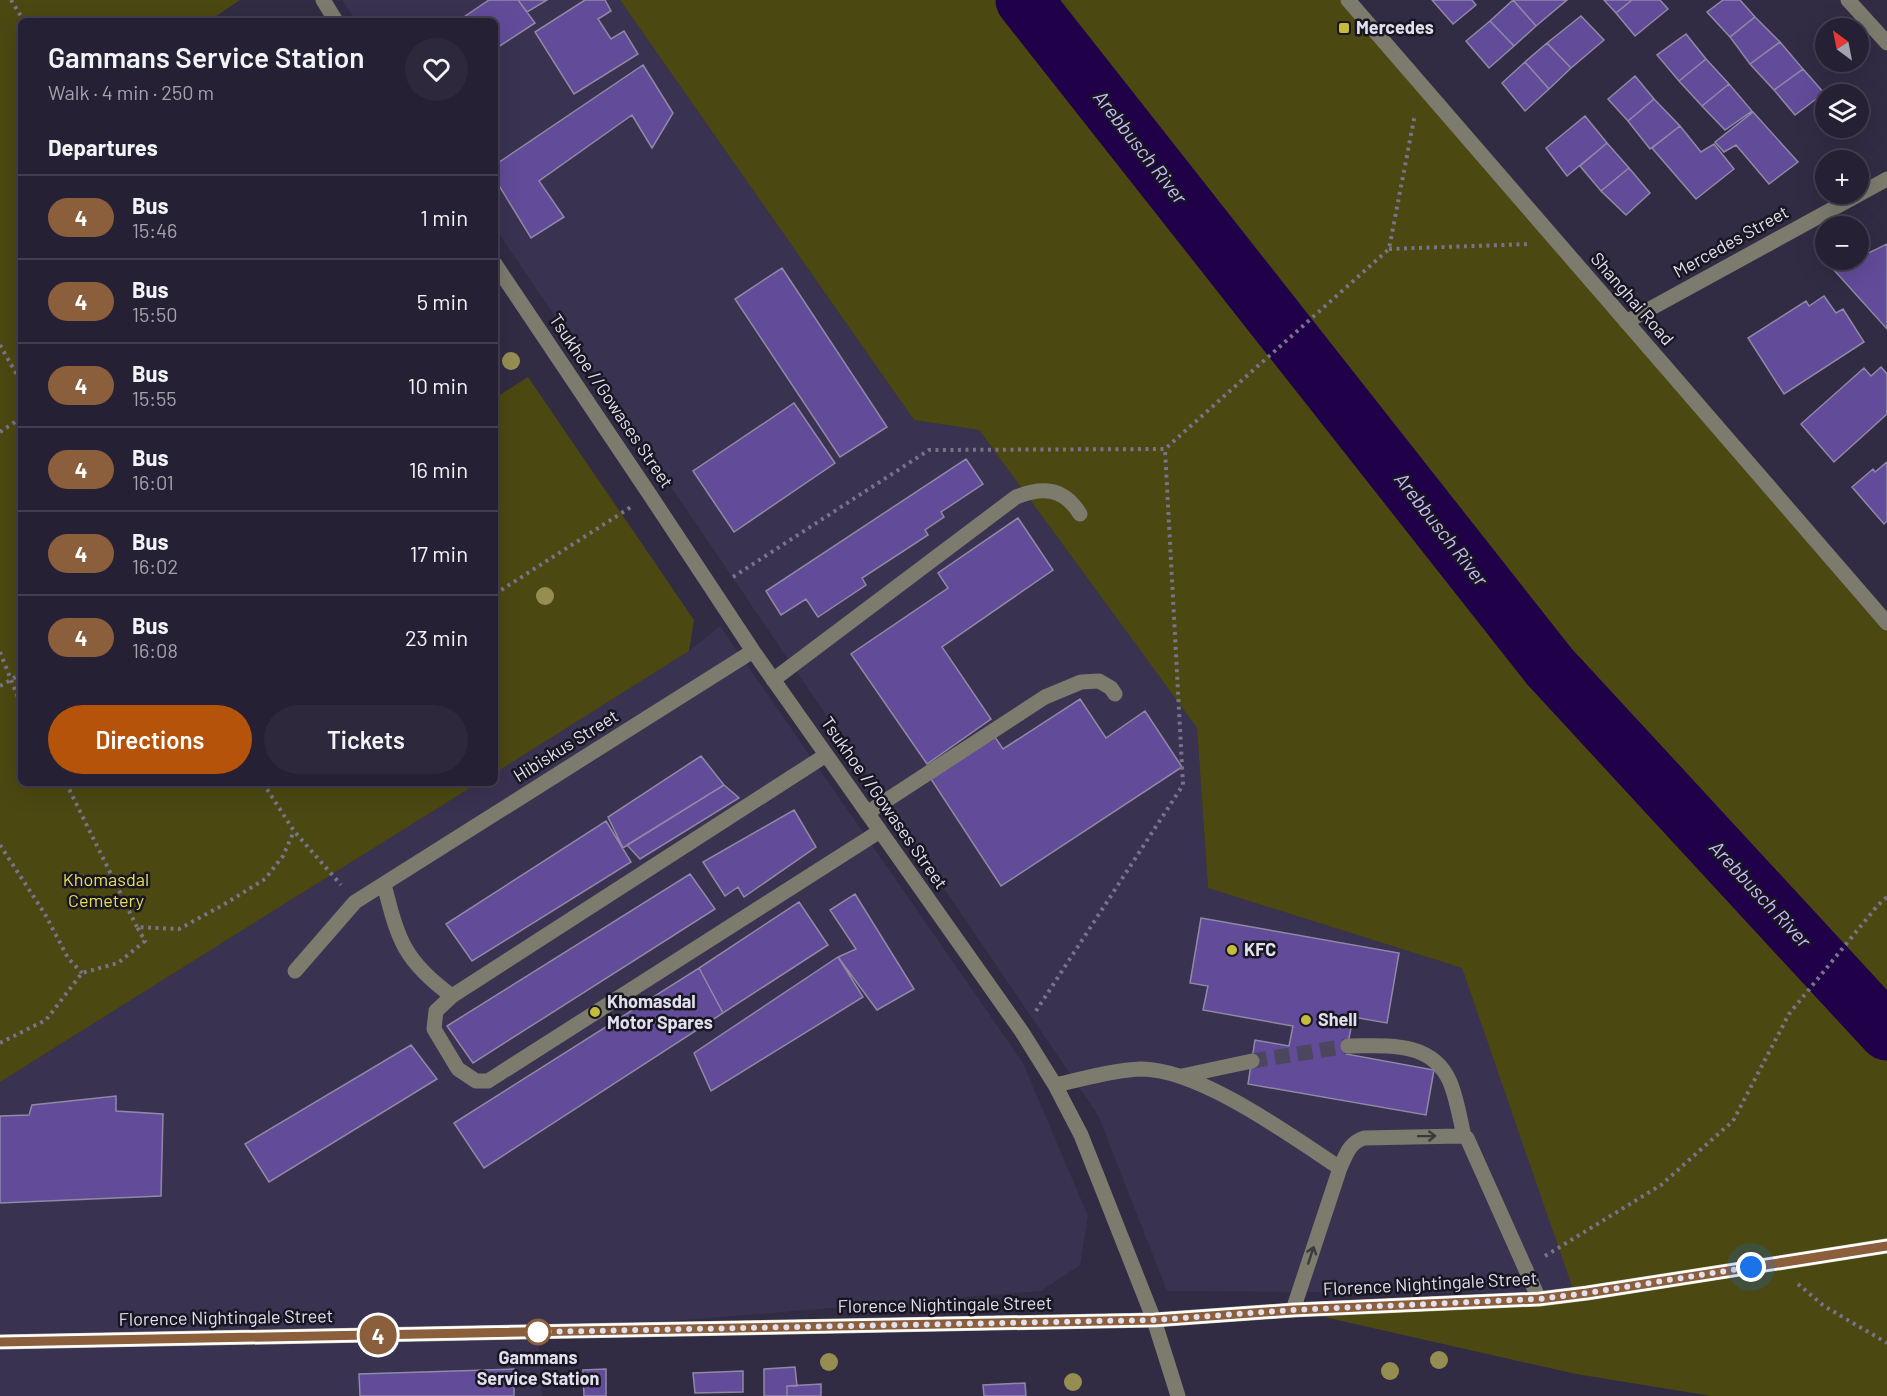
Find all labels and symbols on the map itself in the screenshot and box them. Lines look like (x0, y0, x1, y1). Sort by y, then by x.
place label: Mercedes (1356, 16, 1434, 38)
north arrow (1815, 18, 1869, 72)
marker: Mercedes (1337, 21, 1351, 35)
water label: Arebbusch River (1089, 85, 1193, 209)
street label: Mercedes Street (1669, 200, 1792, 282)
street label: Shanghai Road (1587, 247, 1679, 349)
street label: Tsukhoe //Gowases Street (545, 309, 678, 492)
water label: Arebbusch River (1390, 467, 1494, 591)
street label: Hibiskus Street (509, 704, 622, 786)
street label: Tsukhoe //Gowases Street (817, 712, 953, 893)
water label: Arebbusch River (1705, 835, 1817, 952)
park label: Khomasdal Cemetery (63, 868, 149, 911)
place label: KFC (1244, 938, 1276, 960)
marker: KFC (1225, 943, 1239, 957)
place label: Khomasdal Motor Spares (607, 990, 713, 1033)
marker: Khomasdal Motor Spares (588, 1005, 602, 1019)
place label: Shell (1318, 1008, 1357, 1030)
marker: Shell (1299, 1013, 1313, 1027)
one-way arrow (1417, 1131, 1437, 1142)
one-way arrow (1307, 1246, 1318, 1265)
your location (1736, 1252, 1766, 1282)
street label: Florence Nightingale Street (1322, 1266, 1538, 1300)
street label: Florence Nightingale Street (838, 1291, 1052, 1317)
street label: Florence Nightingale Street (119, 1304, 333, 1330)
line badge: 4 (358, 1316, 398, 1354)
marker: Gammans Service Station (525, 1319, 551, 1345)
place label: Gammans Service Station (477, 1346, 599, 1389)

